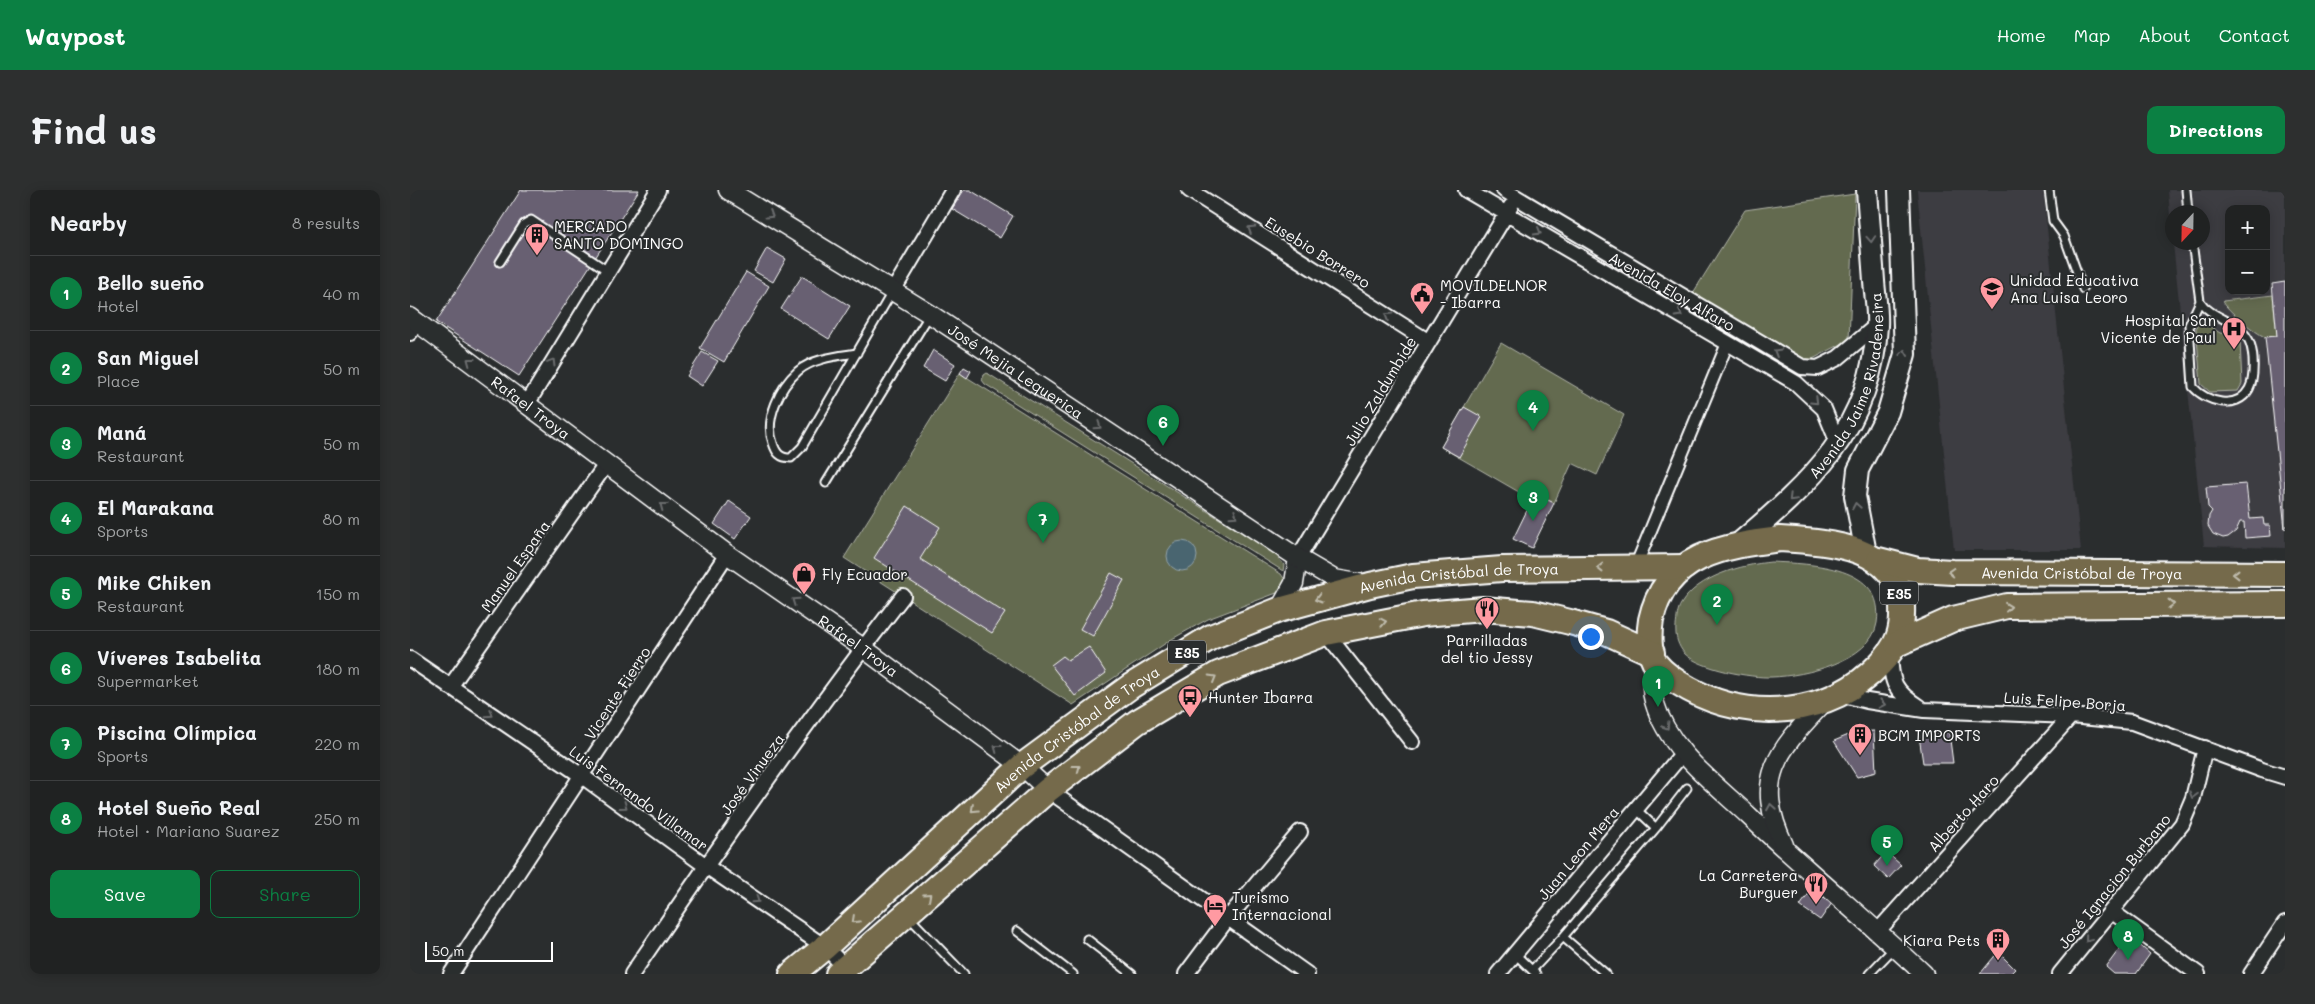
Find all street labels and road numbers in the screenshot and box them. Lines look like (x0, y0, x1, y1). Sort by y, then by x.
street label: Eusebio Borrero (1262, 212, 1374, 292)
street label: Avenida Eloy Alfaro (1605, 247, 1739, 335)
street label: Avenida Jaime Rivadeneira (1804, 292, 1887, 482)
street label: José Mejia Lequerica (944, 319, 1087, 423)
street label: Julio Zaldumbide (1339, 333, 1421, 449)
street label: Rafael Troya (487, 371, 575, 444)
street label: Manuel España (476, 516, 554, 616)
street label: Avenida Cristóbal de Troya (1356, 558, 1559, 598)
street label: Avenida Cristóbal de Troya (1981, 562, 2182, 583)
road number: E35 (1880, 582, 1918, 604)
street label: Rafael Troya (814, 610, 903, 681)
road number: E35 (1168, 641, 1206, 664)
street label: Vicente Fierro (579, 642, 655, 744)
street label: Avenida Cristóbal de Troya (990, 661, 1163, 797)
street label: Luis Felipe Borja (2003, 687, 2127, 715)
street label: José Vinueza (716, 729, 788, 819)
street label: Luis Fernando Villamar (566, 741, 712, 855)
street label: Alberto Haro (1923, 770, 2003, 856)
street label: Juan Leon Mera (1533, 802, 1623, 904)
street label: José Ignacion Burbano (2053, 809, 2175, 953)

